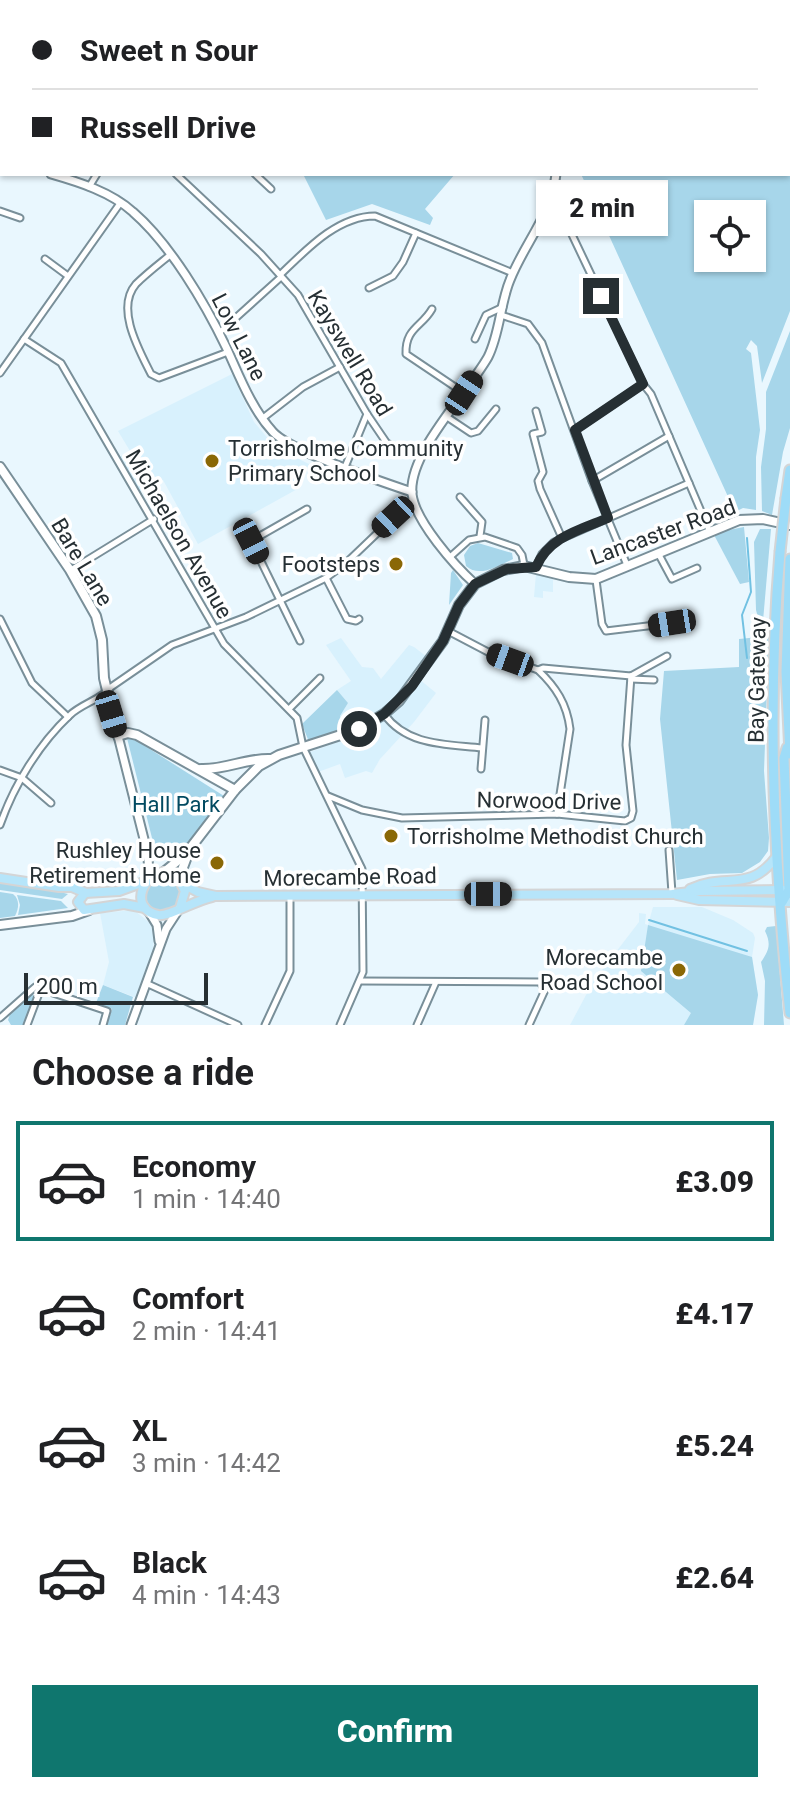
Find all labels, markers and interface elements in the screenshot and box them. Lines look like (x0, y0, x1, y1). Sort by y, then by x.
text: Sweet n Sour (80, 33, 258, 68)
text: Russell Drive (80, 110, 256, 145)
callout: 2 min (535, 180, 667, 236)
text: 2 min (569, 193, 635, 223)
map controls (694, 200, 766, 272)
button: locate (694, 200, 766, 272)
route end (583, 278, 619, 314)
street label: Kayswell Road (303, 286, 397, 420)
street label: Low Lane (207, 289, 271, 385)
car (441, 366, 487, 420)
place label: Torrisholme Community Primary School (228, 436, 464, 486)
street label: Michaelson Avenue (121, 445, 237, 623)
marker: Torrisholme Community Primary School (203, 452, 221, 470)
car (367, 492, 419, 542)
street label: Lancaster Road (587, 494, 739, 570)
street label: Bare Lane (46, 514, 118, 610)
car (229, 514, 273, 568)
place label: Footsteps (282, 552, 380, 577)
marker: Footsteps (387, 555, 405, 573)
car (646, 607, 698, 639)
street label: Bay Gateway (743, 616, 771, 743)
car (483, 641, 537, 679)
car (93, 688, 129, 740)
route start (341, 711, 377, 747)
street label: Norwood Drive (476, 787, 622, 815)
park label: Hall Park (132, 792, 221, 817)
place label: Torrisholme Methodist Church (407, 824, 704, 849)
marker: Torrisholme Methodist Church (382, 827, 400, 845)
place label: Rushley House Retirement Home (29, 838, 201, 888)
marker: Rushley House Retirement Home (208, 854, 226, 872)
street label: Morecambe Road (263, 863, 437, 891)
car (464, 882, 512, 906)
place label: Morecambe Road School (540, 945, 663, 995)
marker: Morecambe Road School (670, 961, 688, 979)
scale bar (24, 969, 208, 1005)
text: 200 m (36, 974, 98, 999)
text: Choose a ride (32, 1052, 254, 1094)
icon: car (36, 1145, 108, 1217)
text: Economy (132, 1149, 256, 1184)
text: £3.09 (675, 1164, 754, 1199)
text: 1 min · 14:40 (132, 1184, 281, 1214)
icon: car (36, 1277, 108, 1349)
text: Comfort (132, 1281, 244, 1316)
text: £4.17 (675, 1296, 754, 1331)
text: 2 min · 14:41 (132, 1316, 281, 1346)
icon: car (36, 1409, 108, 1481)
text: XL (132, 1413, 167, 1448)
text: £5.24 (675, 1428, 754, 1463)
text: 3 min · 14:42 (132, 1448, 281, 1478)
icon: car (36, 1541, 108, 1613)
text: Black (132, 1545, 207, 1580)
text: £2.64 (675, 1560, 754, 1595)
text: 4 min · 14:43 (132, 1580, 281, 1610)
button: Confirm (32, 1685, 758, 1777)

